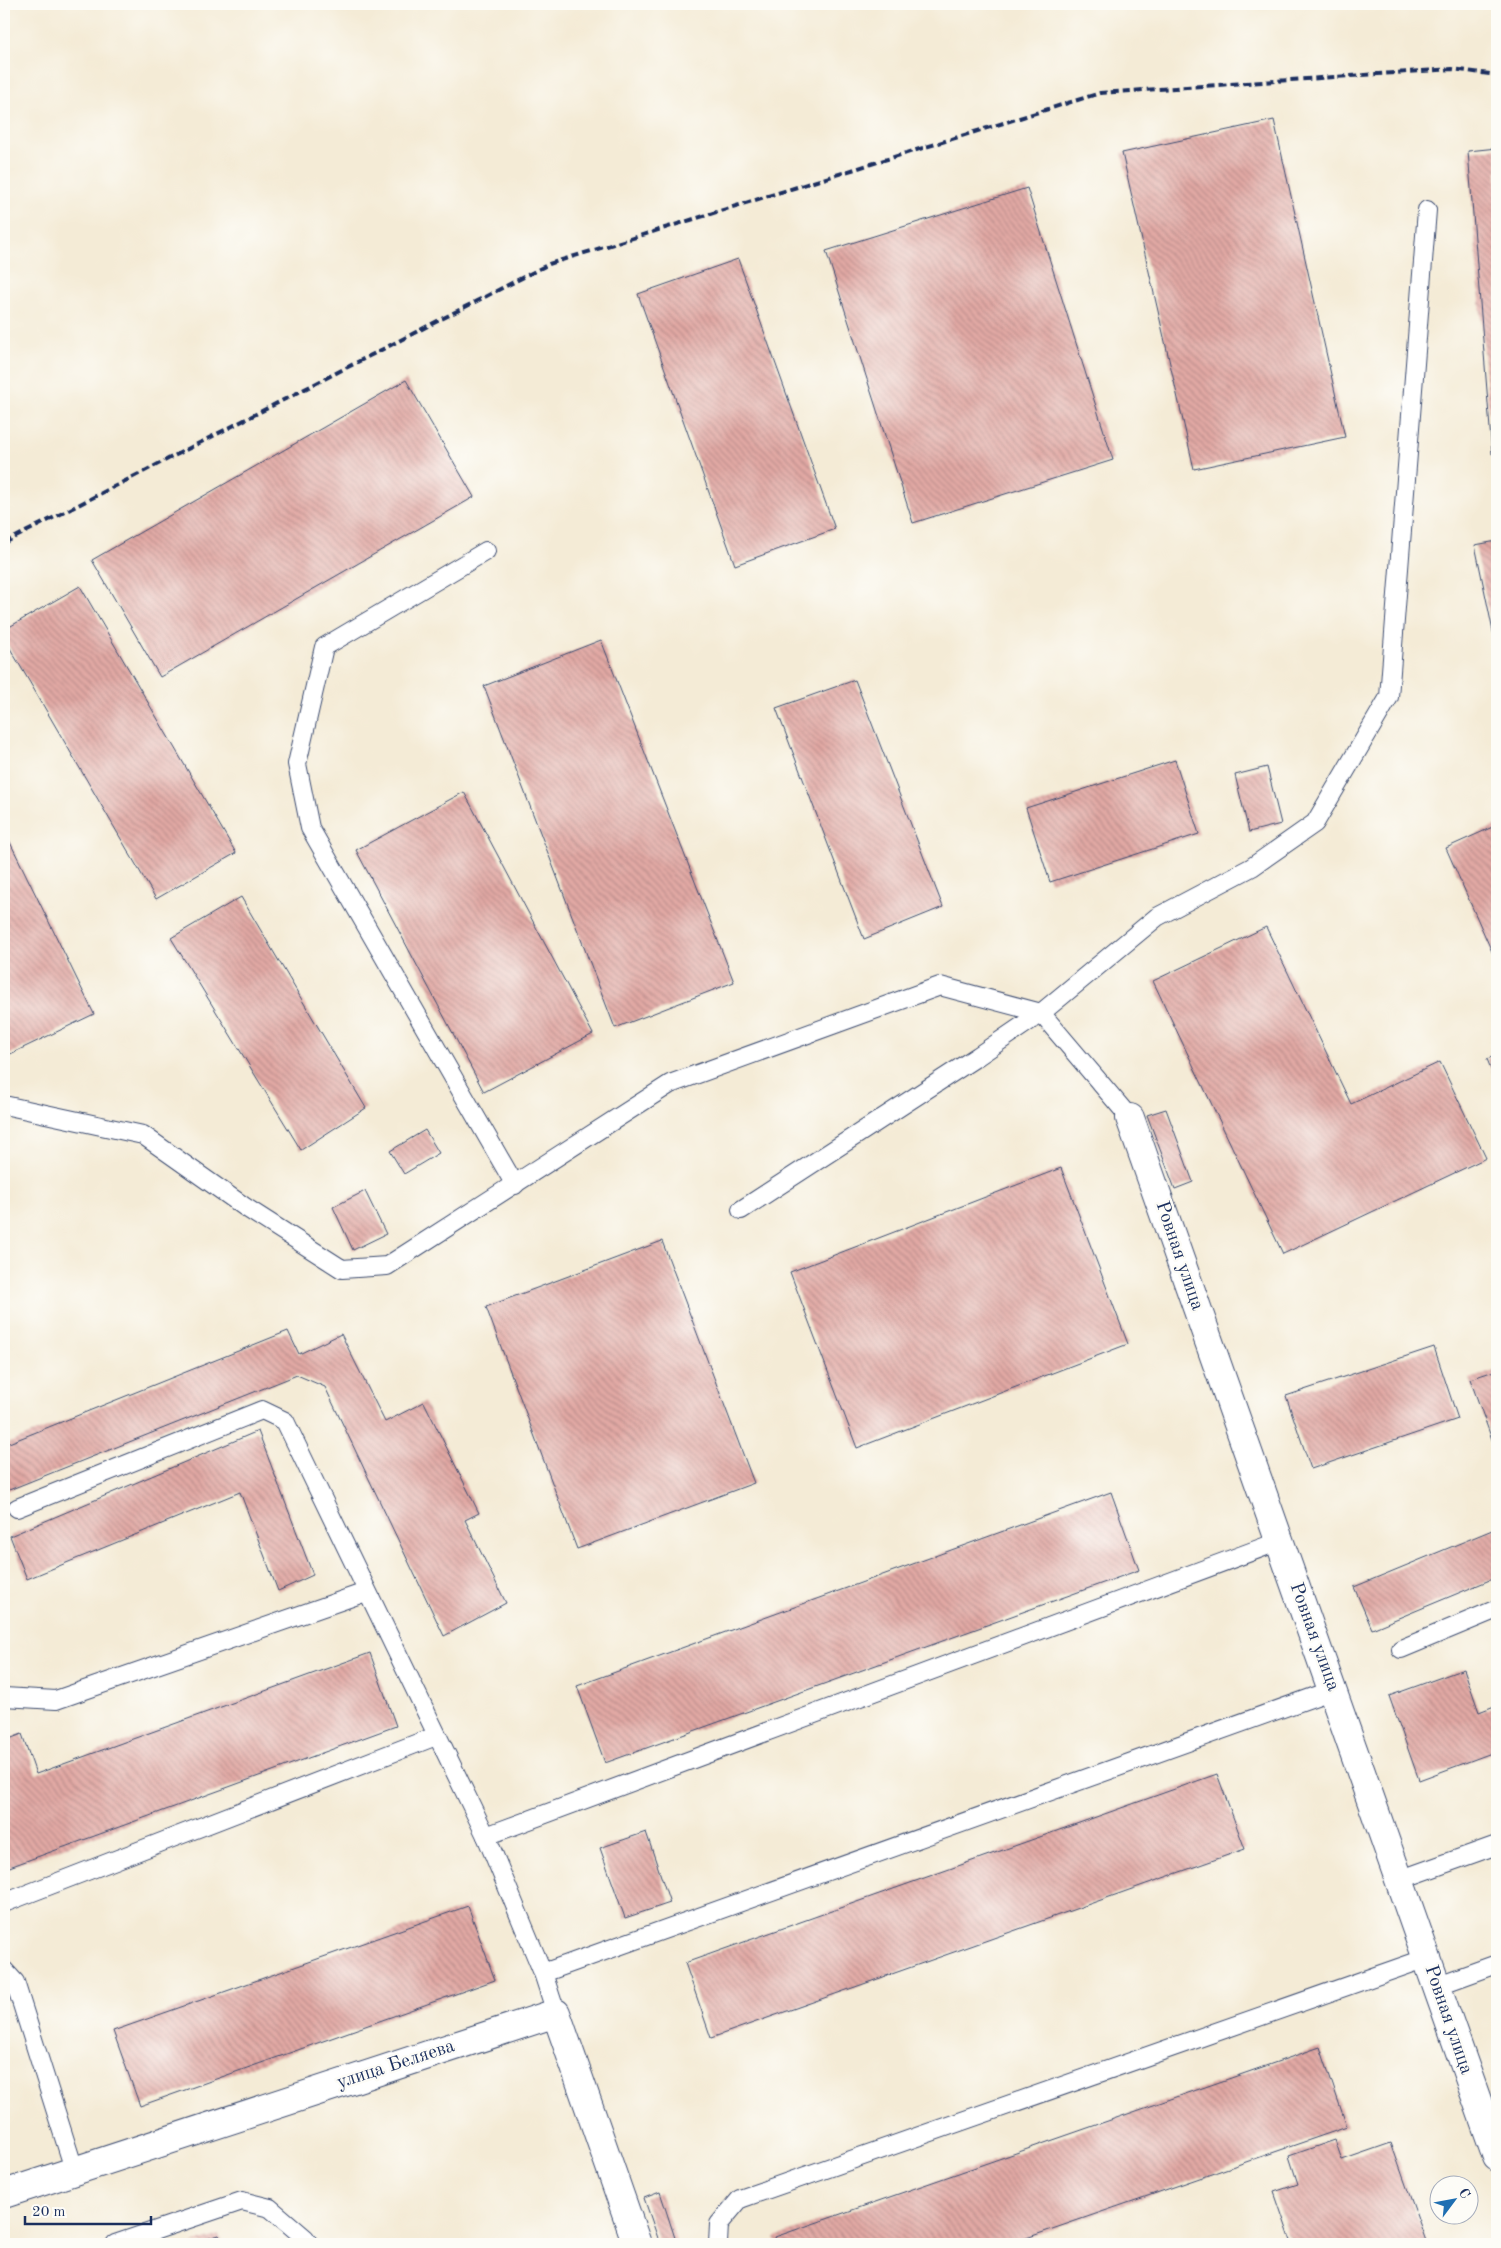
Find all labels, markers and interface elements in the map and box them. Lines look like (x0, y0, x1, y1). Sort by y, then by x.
street label: Ровная улица (1151, 1199, 1207, 1314)
street label: Ровная улица (1286, 1580, 1343, 1694)
street label: Ровная улица (1420, 1963, 1476, 2078)
street label: улица Беляева (335, 2037, 458, 2093)
north arrow (1428, 2176, 1478, 2226)
text: С (1456, 2186, 1473, 2201)
scale bar (25, 2193, 151, 2225)
text: 20 m (32, 2205, 66, 2220)

